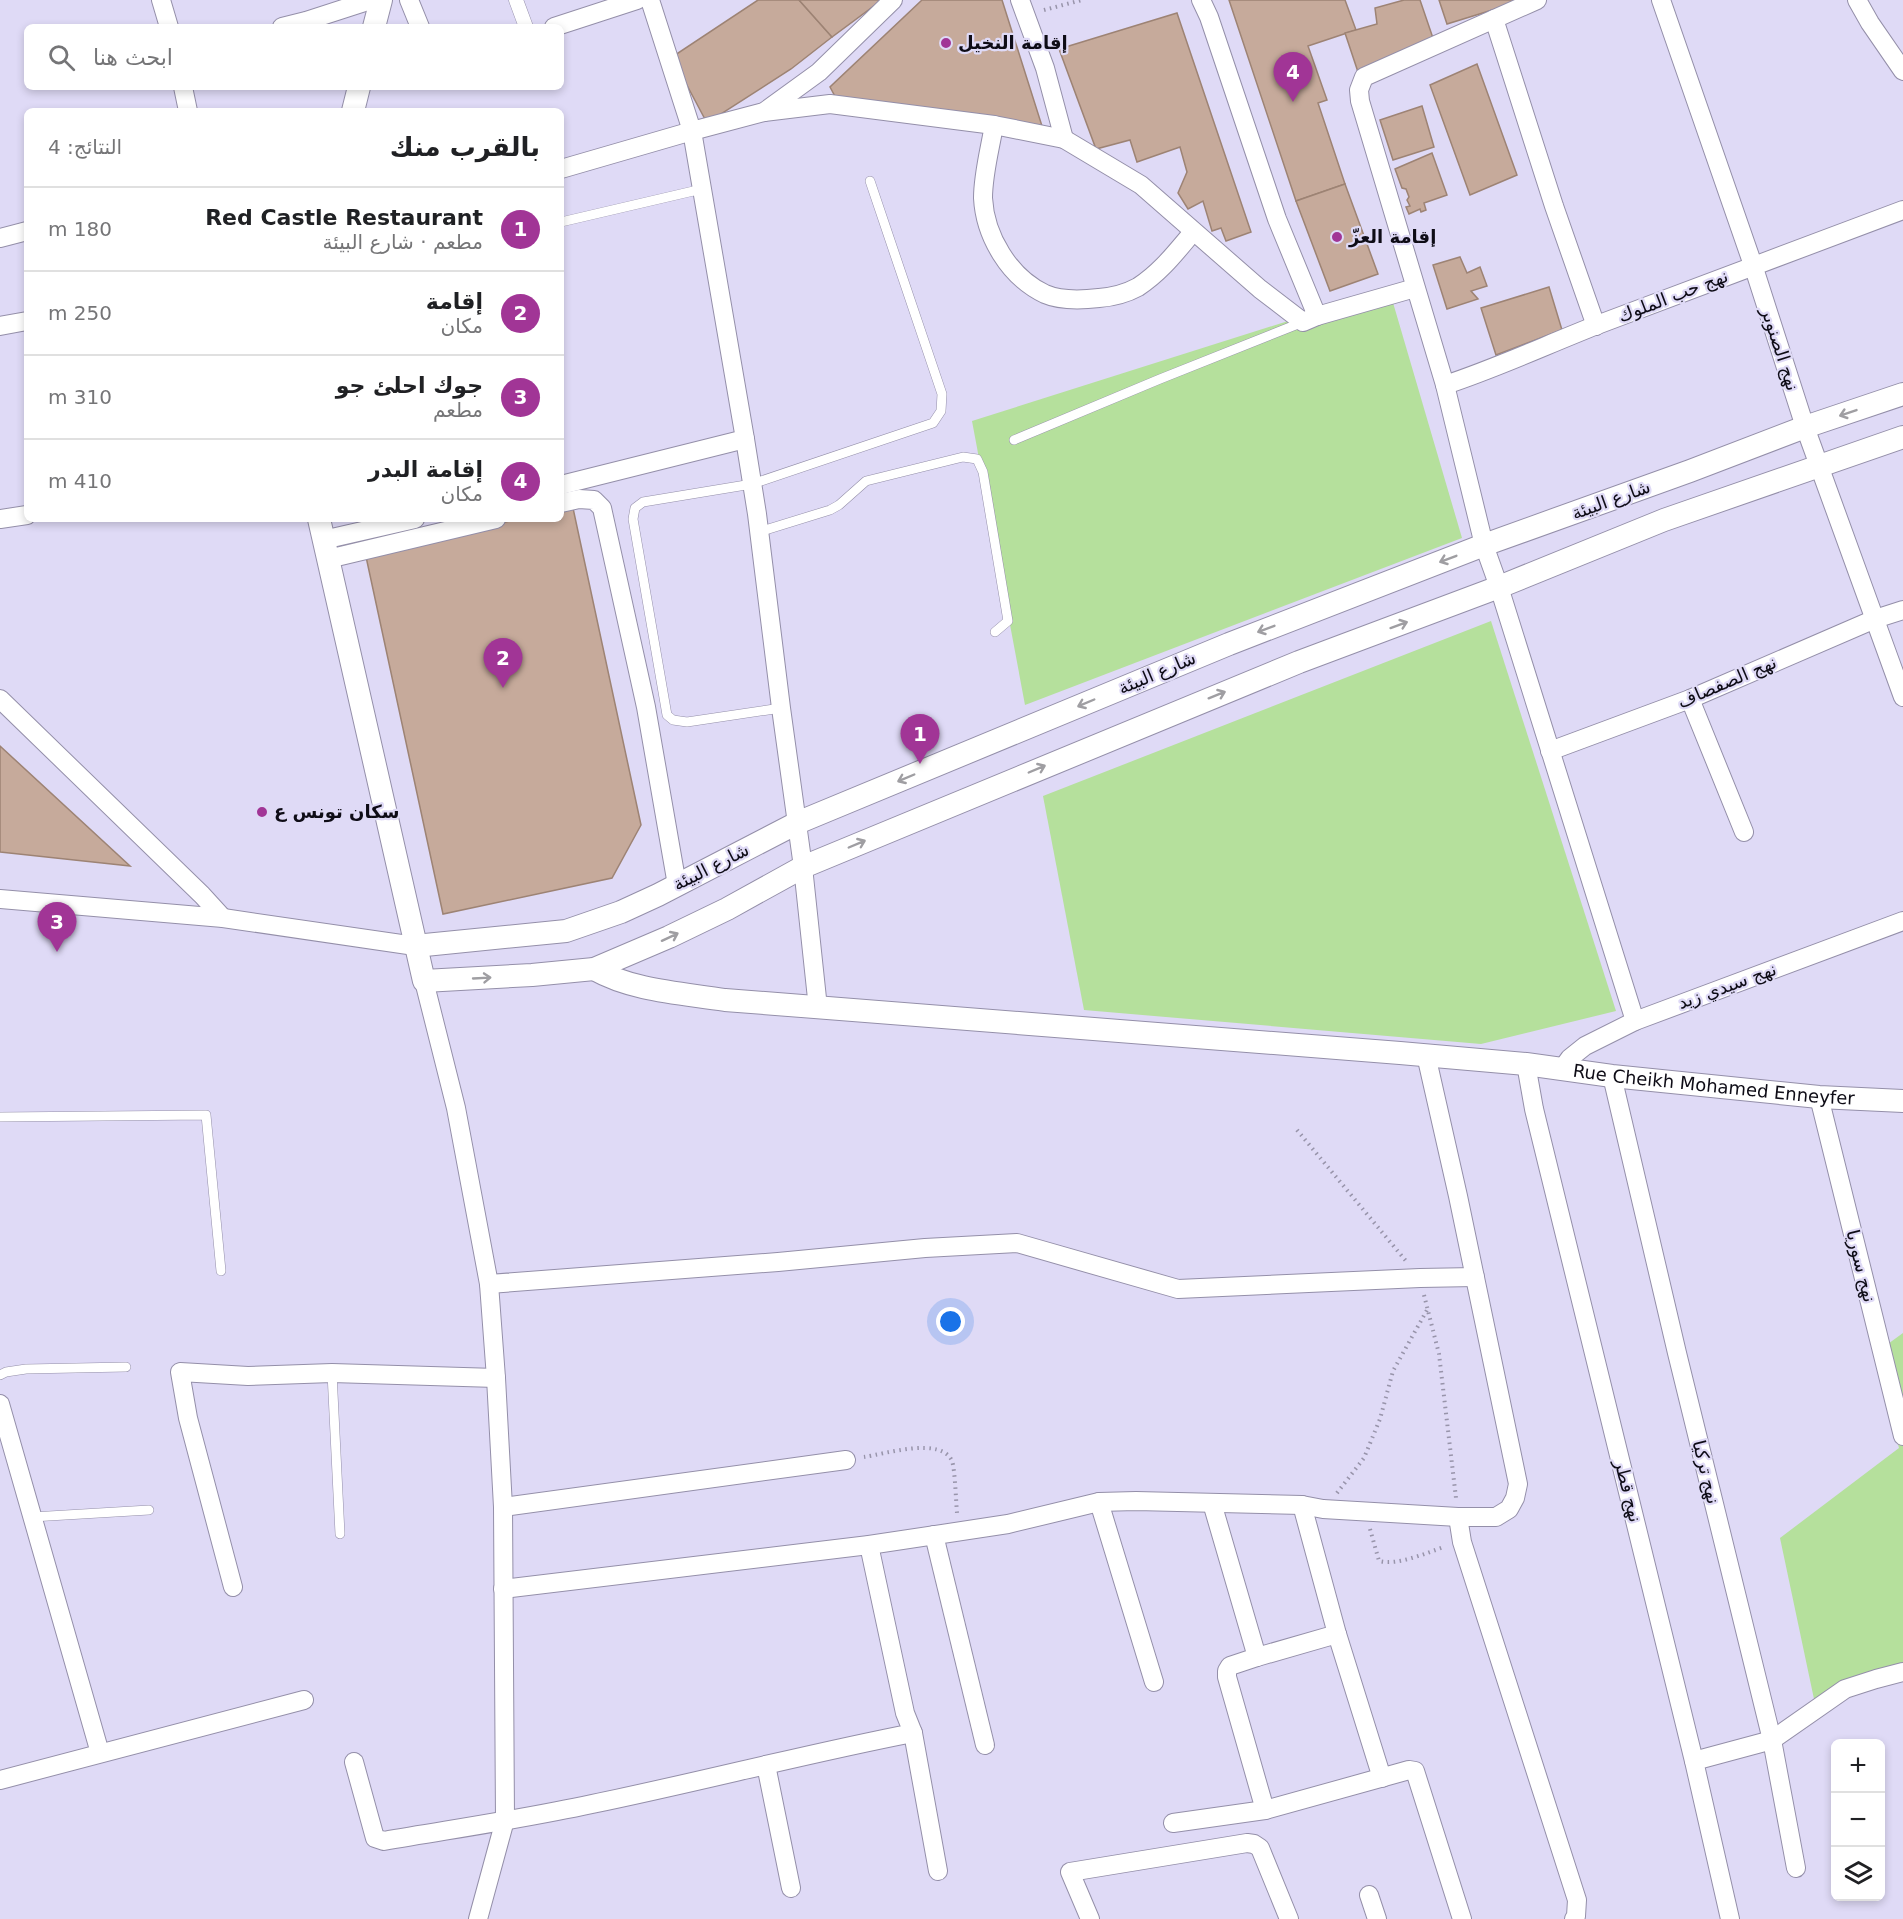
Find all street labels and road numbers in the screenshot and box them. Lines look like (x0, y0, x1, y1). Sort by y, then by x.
street label: نهج حب الملوك (1615, 265, 1731, 327)
street label: نهج الصنوبر (1756, 304, 1804, 393)
street label: شارع البيئة (1569, 476, 1653, 524)
street label: شارع البيئة (1115, 647, 1199, 699)
street label: نهج الصفصاف (1674, 651, 1780, 713)
street label: شارع البيئة (669, 839, 753, 895)
street label: نهج سيدي زيد (1675, 958, 1779, 1014)
street label: Rue Cheikh Mohamed Enneyfer (1572, 1060, 1856, 1109)
street label: نهج سوريا (1841, 1227, 1881, 1305)
street label: نهج تركيا (1687, 1438, 1725, 1506)
street label: نهج قطر (1609, 1456, 1646, 1525)

